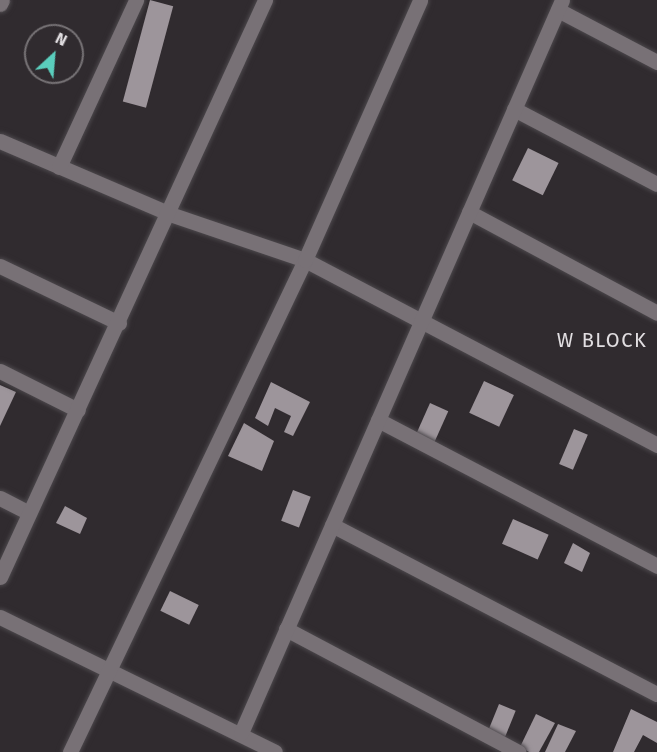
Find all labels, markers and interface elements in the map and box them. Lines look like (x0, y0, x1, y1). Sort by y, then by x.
north arrow (24, 24, 84, 84)
text: N (52, 28, 70, 50)
district label: W BLOCK (557, 328, 647, 352)

